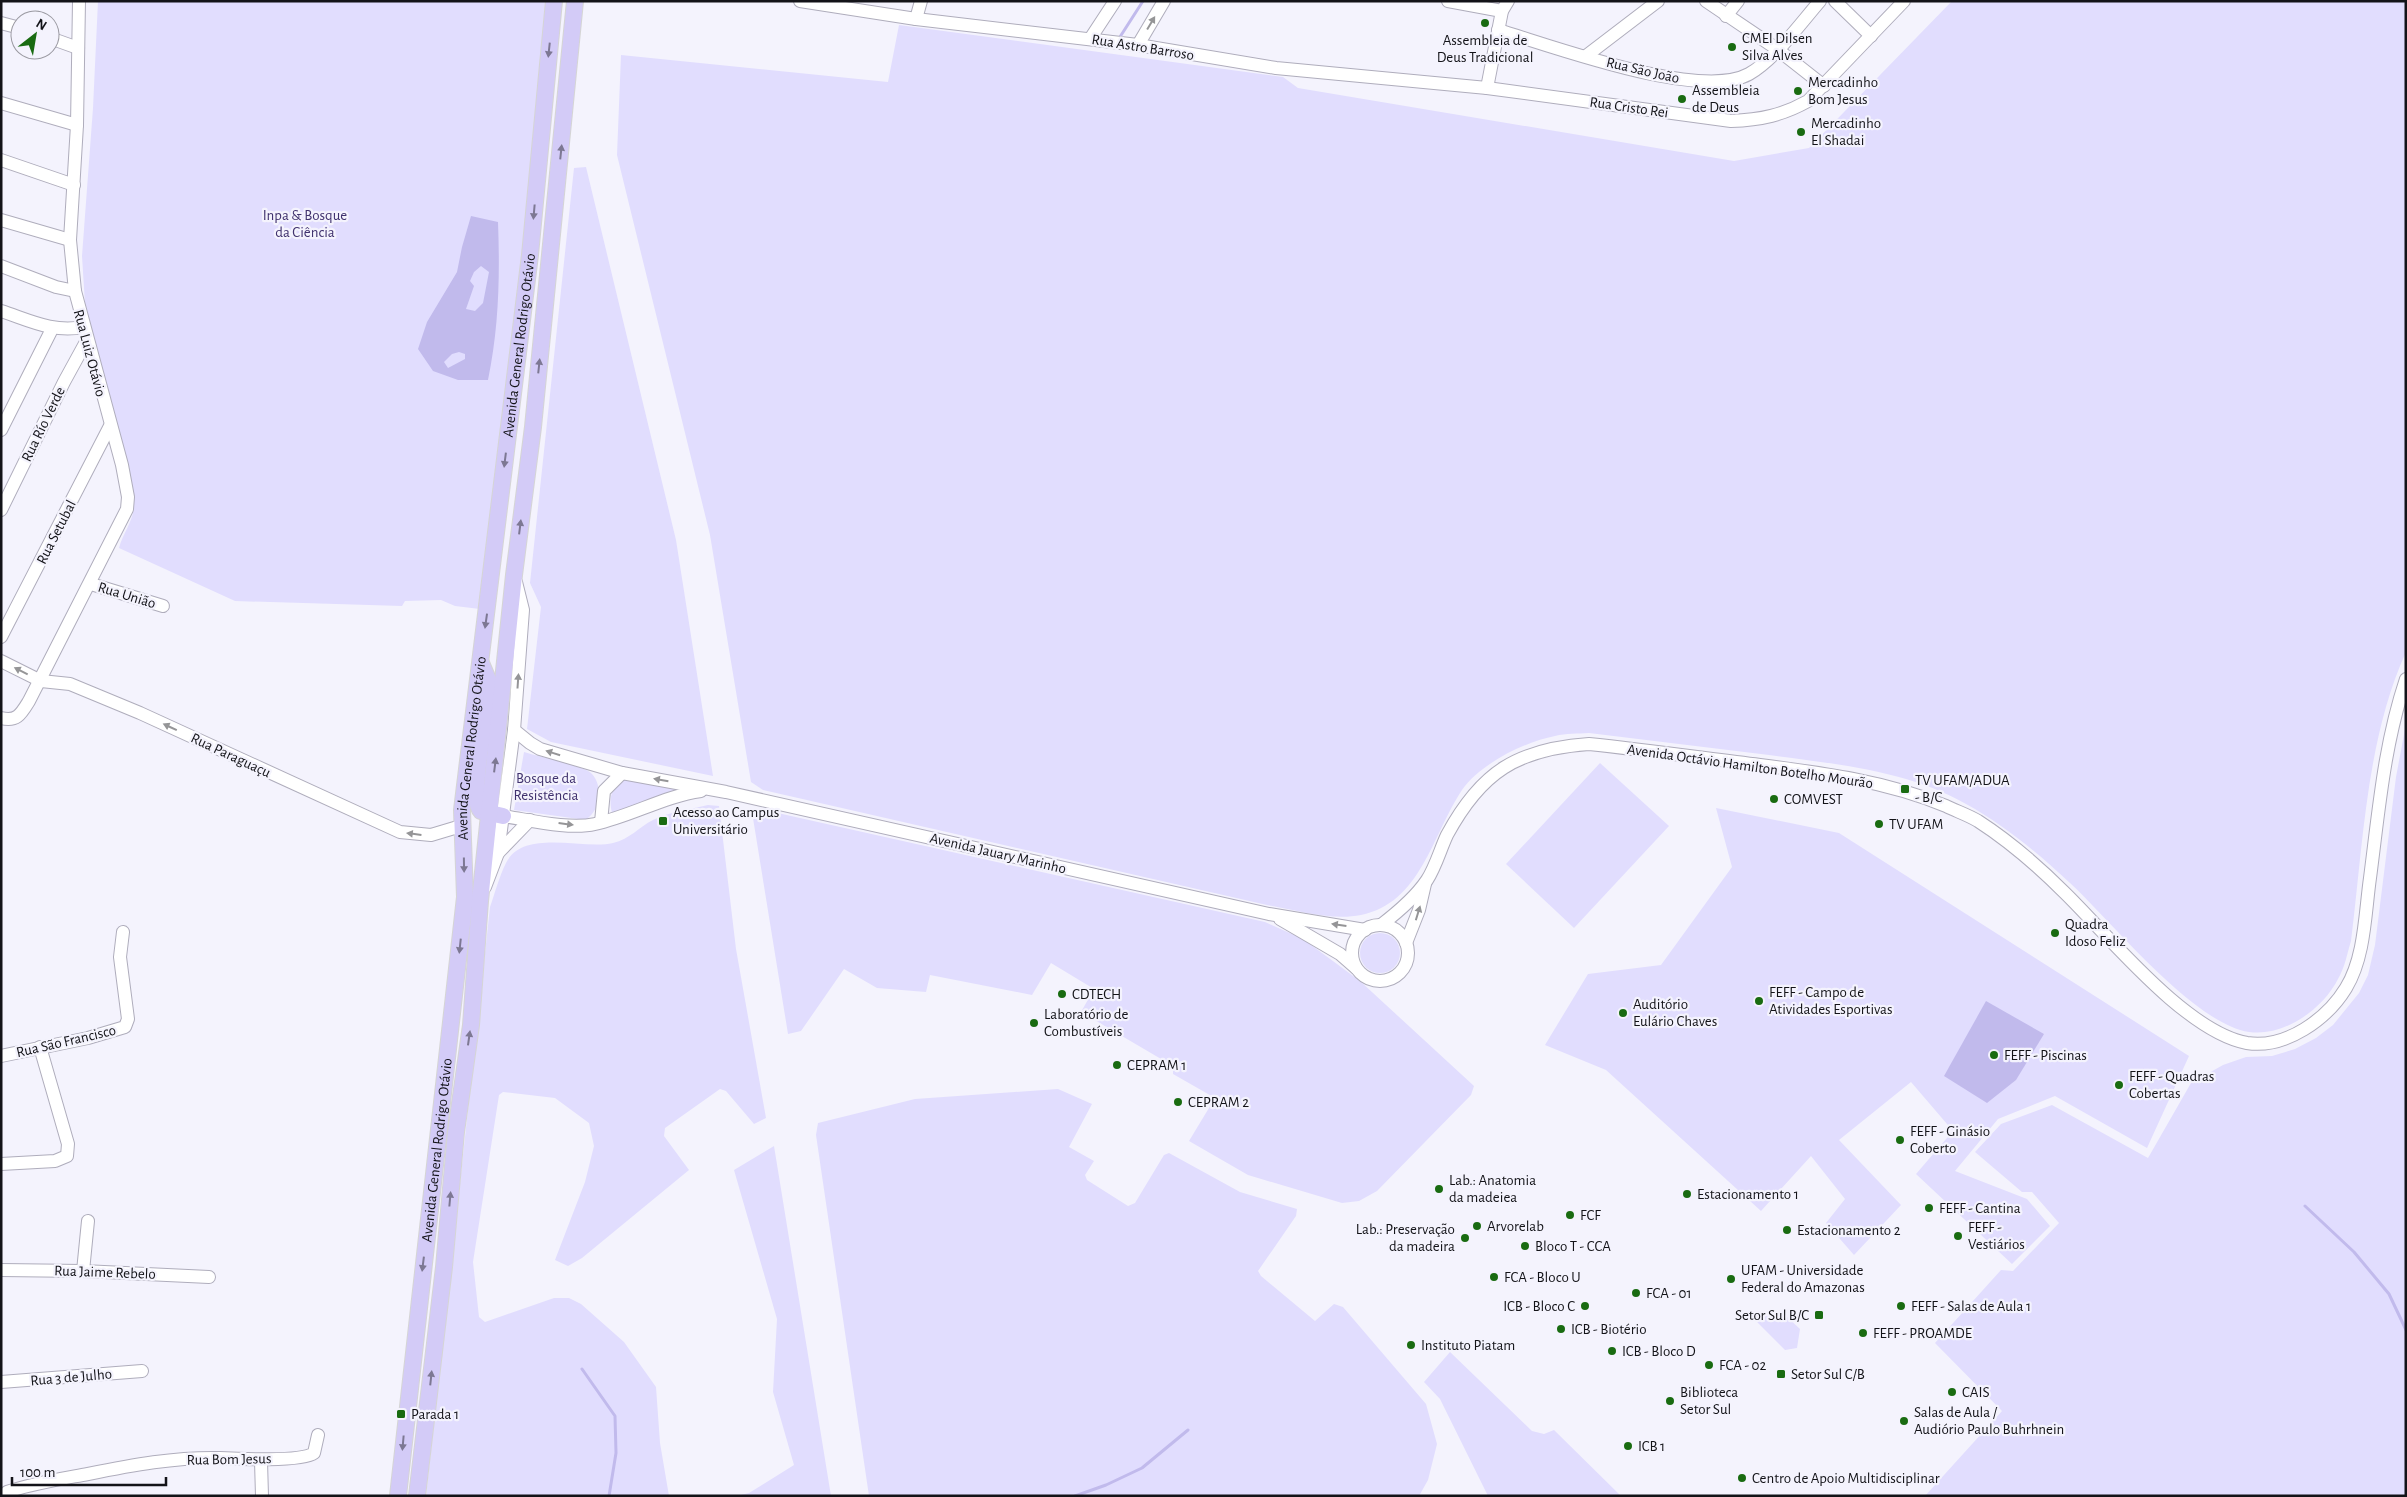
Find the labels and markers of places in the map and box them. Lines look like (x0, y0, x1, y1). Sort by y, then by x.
marker: Assembleia de Deus Tradicional (1479, 17, 1491, 29)
place label: CMEI Dilsen Silva Alves (1742, 31, 1813, 63)
place label: Assembleia de Deus Tradicional (1437, 33, 1533, 65)
marker: CMEI Dilsen Silva Alves (1726, 41, 1738, 53)
place label: Mercadinho Bom Jesus (1808, 75, 1878, 107)
place label: Assembleia de Deus (1692, 83, 1760, 115)
marker: Mercadinho Bom Jesus (1792, 85, 1804, 97)
marker: Assembleia de Deus (1676, 93, 1688, 105)
place label: Mercadinho El Shadai (1811, 116, 1881, 148)
marker: Mercadinho El Shadai (1795, 126, 1807, 138)
place label: TV UFAM/ADUA - B/C (1915, 773, 2010, 805)
marker: TV UFAM/ADUA - B/C (1899, 783, 1911, 795)
place label: COMVEST (1784, 792, 1844, 807)
marker: COMVEST (1768, 793, 1780, 805)
place label: Acesso ao Campus Universitário (673, 805, 779, 837)
marker: Acesso ao Campus Universitário (657, 815, 669, 827)
place label: TV UFAM (1889, 817, 1943, 832)
marker: TV UFAM (1873, 818, 1885, 830)
place label: Quadra Idoso Feliz (2065, 917, 2126, 949)
marker: Quadra Idoso Feliz (2049, 927, 2061, 939)
place label: FEFF - Campo de Atividades Esportivas (1769, 985, 1893, 1017)
place label: CDTECH (1072, 987, 1121, 1002)
marker: CDTECH (1056, 988, 1068, 1000)
marker: FEFF - Campo de Atividades Esportivas (1753, 995, 1765, 1007)
place label: Auditório Eulário Chaves (1633, 997, 1717, 1029)
place label: Laboratório de Combustíveis (1044, 1007, 1129, 1039)
marker: Auditório Eulário Chaves (1617, 1007, 1629, 1019)
marker: Laboratório de Combustíveis (1028, 1017, 1040, 1029)
place label: FEFF - Piscinas (2004, 1048, 2087, 1063)
marker: FEFF - Piscinas (1988, 1049, 2000, 1061)
place label: CEPRAM 1 (1127, 1058, 1186, 1073)
marker: CEPRAM 1 (1111, 1059, 1123, 1071)
place label: FEFF - Quadras Cobertas (2129, 1069, 2214, 1101)
marker: FEFF - Quadras Cobertas (2113, 1079, 2125, 1091)
place label: CEPRAM 2 (1188, 1095, 1249, 1110)
marker: CEPRAM 2 (1172, 1096, 1184, 1108)
place label: FEFF - Ginásio Coberto (1910, 1124, 1990, 1156)
marker: FEFF - Ginásio Coberto (1894, 1134, 1906, 1146)
place label: Lab.: Anatomia da madeiea (1449, 1173, 1536, 1205)
marker: Lab.: Anatomia da madeiea (1433, 1183, 1445, 1195)
place label: Estacionamento 1 (1697, 1187, 1799, 1202)
marker: Estacionamento 1 (1681, 1188, 1693, 1200)
place label: FEFF - Cantina (1939, 1201, 2021, 1216)
marker: FEFF - Cantina (1923, 1202, 1935, 1214)
place label: FCF (1580, 1208, 1601, 1223)
marker: FCF (1564, 1209, 1576, 1221)
place label: Arvorelab (1487, 1219, 1544, 1234)
marker: Arvorelab (1471, 1220, 1483, 1232)
place label: FEFF - Vestiários (1968, 1220, 2025, 1252)
place label: Lab.: Preservação da madeira (1356, 1222, 1455, 1254)
place label: Estacionamento 2 (1797, 1223, 1901, 1238)
marker: Estacionamento 2 (1781, 1224, 1793, 1236)
marker: FEFF - Vestiários (1952, 1230, 1964, 1242)
marker: Lab.: Preservação da madeira (1459, 1232, 1471, 1244)
place label: Bloco T - CCA (1535, 1239, 1611, 1254)
marker: Bloco T - CCA (1519, 1240, 1531, 1252)
place label: UFAM - Universidade Federal do Amazonas (1741, 1263, 1865, 1295)
place label: FCA - Bloco U (1504, 1270, 1581, 1285)
marker: FCA - Bloco U (1488, 1271, 1500, 1283)
marker: UFAM - Universidade Federal do Amazonas (1725, 1273, 1737, 1285)
place label: FCA - 01 (1646, 1286, 1692, 1301)
marker: FCA - 01 (1630, 1287, 1642, 1299)
place label: ICB - Bloco C (1503, 1299, 1575, 1314)
place label: FEFF - Salas de Aula 1 (1911, 1299, 2031, 1314)
marker: ICB - Bloco C (1579, 1300, 1591, 1312)
marker: FEFF - Salas de Aula 1 (1895, 1300, 1907, 1312)
place label: Setor Sul B/C (1735, 1308, 1809, 1323)
marker: Setor Sul B/C (1813, 1309, 1825, 1321)
place label: ICB - Biotério (1571, 1322, 1647, 1337)
marker: ICB - Biotério (1555, 1323, 1567, 1335)
place label: FEFF - PROAMDE (1873, 1326, 1972, 1341)
marker: FEFF - PROAMDE (1857, 1327, 1869, 1339)
place label: Instituto Piatam (1421, 1338, 1515, 1353)
marker: Instituto Piatam (1405, 1339, 1417, 1351)
place label: ICB - Bloco D (1622, 1344, 1696, 1359)
marker: ICB - Bloco D (1606, 1345, 1618, 1357)
place label: FCA - 02 (1719, 1358, 1766, 1373)
marker: FCA - 02 (1703, 1359, 1715, 1371)
place label: Setor Sul C/B (1791, 1367, 1865, 1382)
marker: Setor Sul C/B (1775, 1368, 1787, 1380)
place label: Biblioteca Setor Sul (1680, 1385, 1738, 1417)
place label: CAIS (1962, 1385, 1990, 1400)
marker: CAIS (1946, 1386, 1958, 1398)
marker: Biblioteca Setor Sul (1664, 1395, 1676, 1407)
place label: Salas de Aula / Audiório Paulo Buhrhnein (1914, 1405, 2064, 1437)
place label: Parada 1 (411, 1407, 459, 1422)
marker: Parada 1 (395, 1408, 407, 1420)
marker: Salas de Aula / Audiório Paulo Buhrhnein (1898, 1415, 1910, 1427)
place label: ICB 1 (1638, 1439, 1665, 1454)
marker: ICB 1 (1622, 1440, 1634, 1452)
place label: Centro de Apoio Multidisciplinar (1752, 1471, 1940, 1486)
marker: Centro de Apoio Multidisciplinar (1736, 1472, 1748, 1484)

